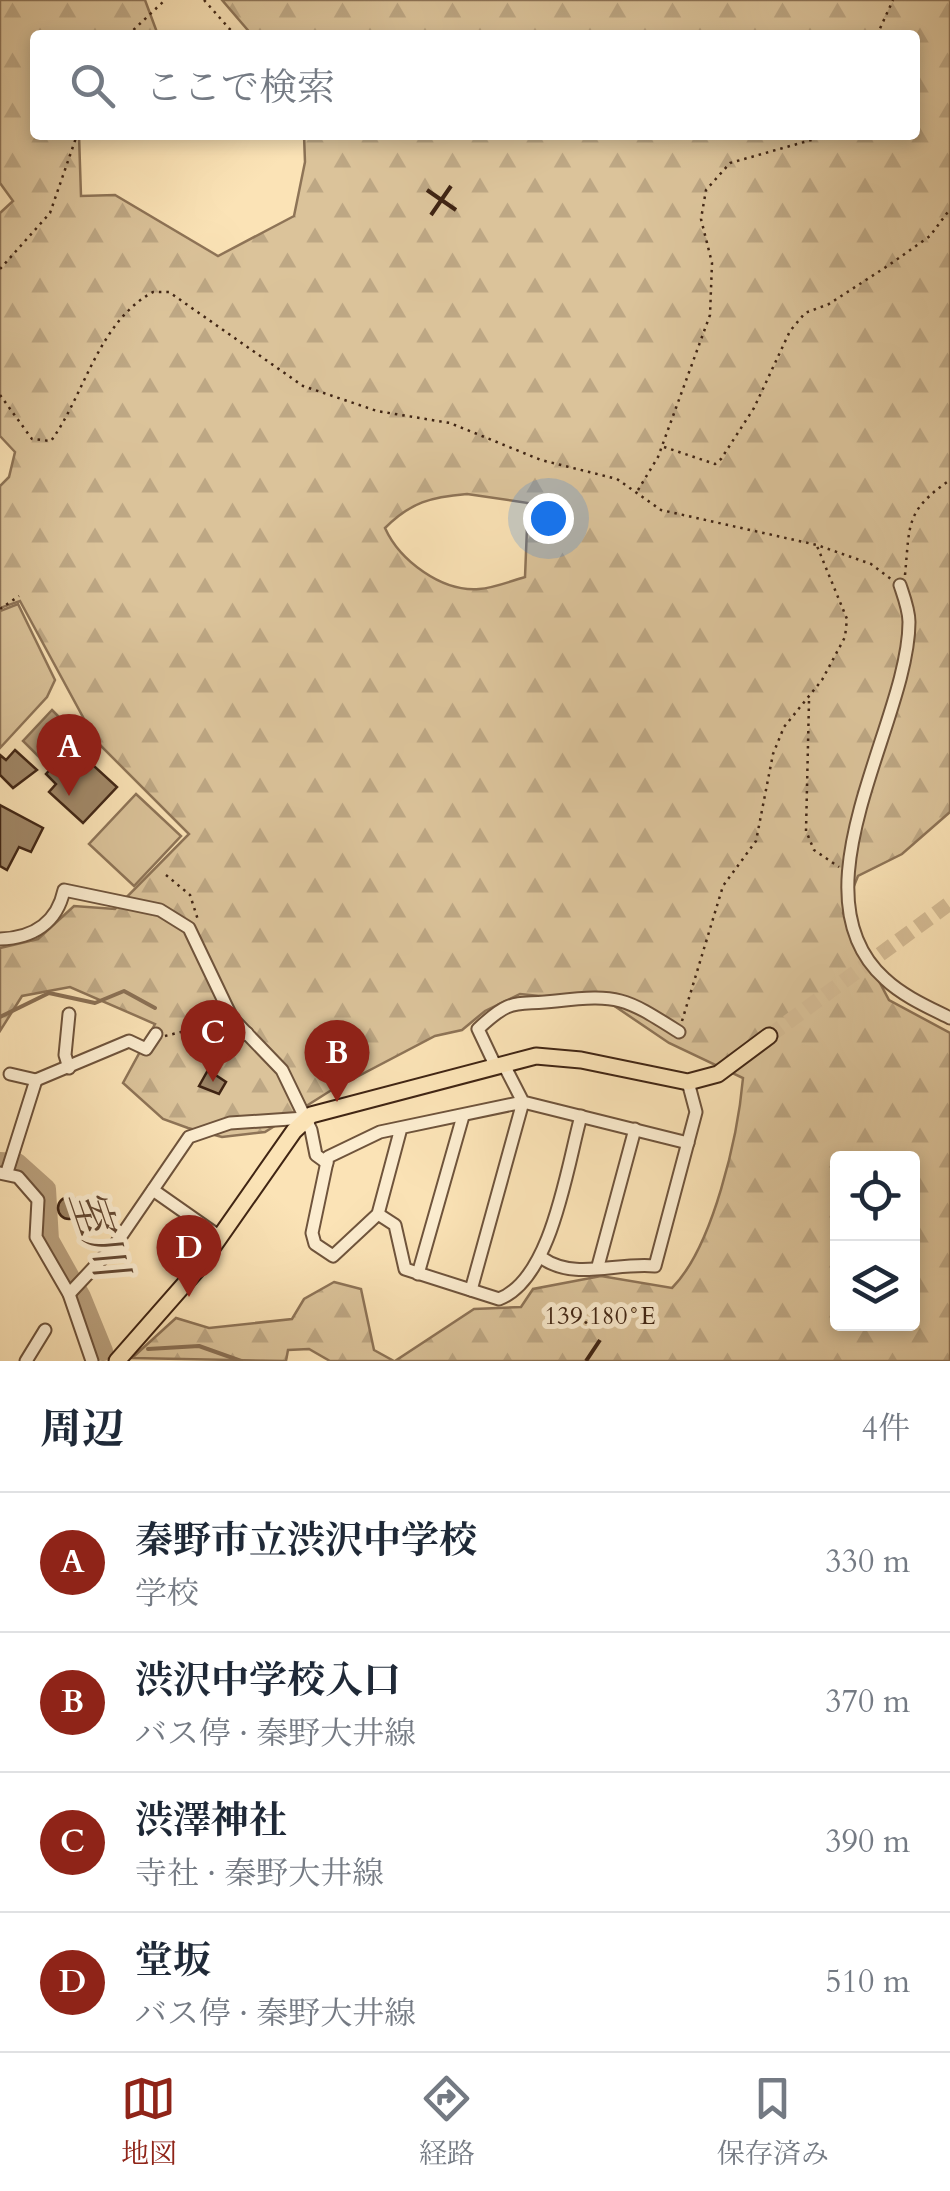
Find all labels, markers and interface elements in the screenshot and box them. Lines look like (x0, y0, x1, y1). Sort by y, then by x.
search box (30, 30, 920, 140)
icon: search (65, 58, 120, 113)
text: ここで検索 (145, 62, 335, 114)
your location (523, 493, 574, 544)
pin: A (36, 714, 102, 796)
pin: C (180, 1000, 246, 1082)
pin: B (304, 1020, 370, 1102)
map controls (830, 1151, 920, 1331)
button: locate (830, 1151, 920, 1241)
water label: 室川 (55, 1181, 143, 1290)
pin: D (156, 1214, 222, 1297)
button: layers (830, 1241, 920, 1331)
text: 139.180°E (544, 1299, 656, 1333)
text: 周辺 (40, 1401, 124, 1458)
text: 4件 (862, 1407, 910, 1451)
text: 秦野市立渋沢中学校 (135, 1515, 477, 1567)
text: A (60, 1540, 85, 1584)
text: 330 m (825, 1540, 910, 1584)
text: 学校 (135, 1572, 199, 1616)
text: 渋沢中学校入口 (135, 1655, 401, 1707)
text: B (61, 1680, 84, 1724)
text: 370 m (825, 1680, 910, 1724)
text: バス停 · 秦野大井線 (135, 1712, 416, 1756)
text: 渋澤神社 (135, 1795, 287, 1847)
text: C (60, 1820, 85, 1864)
text: 390 m (825, 1820, 910, 1864)
text: 寺社 · 秦野大井線 (135, 1852, 384, 1896)
text: 堂坂 (135, 1935, 211, 1987)
text: D (59, 1960, 86, 2004)
text: 510 m (825, 1960, 910, 2004)
text: バス停 · 秦野大井線 (135, 1992, 416, 2036)
tab: 地図 (121, 2071, 177, 2173)
tab: 経路 (419, 2071, 475, 2173)
tab: 保存済み (717, 2071, 829, 2173)

